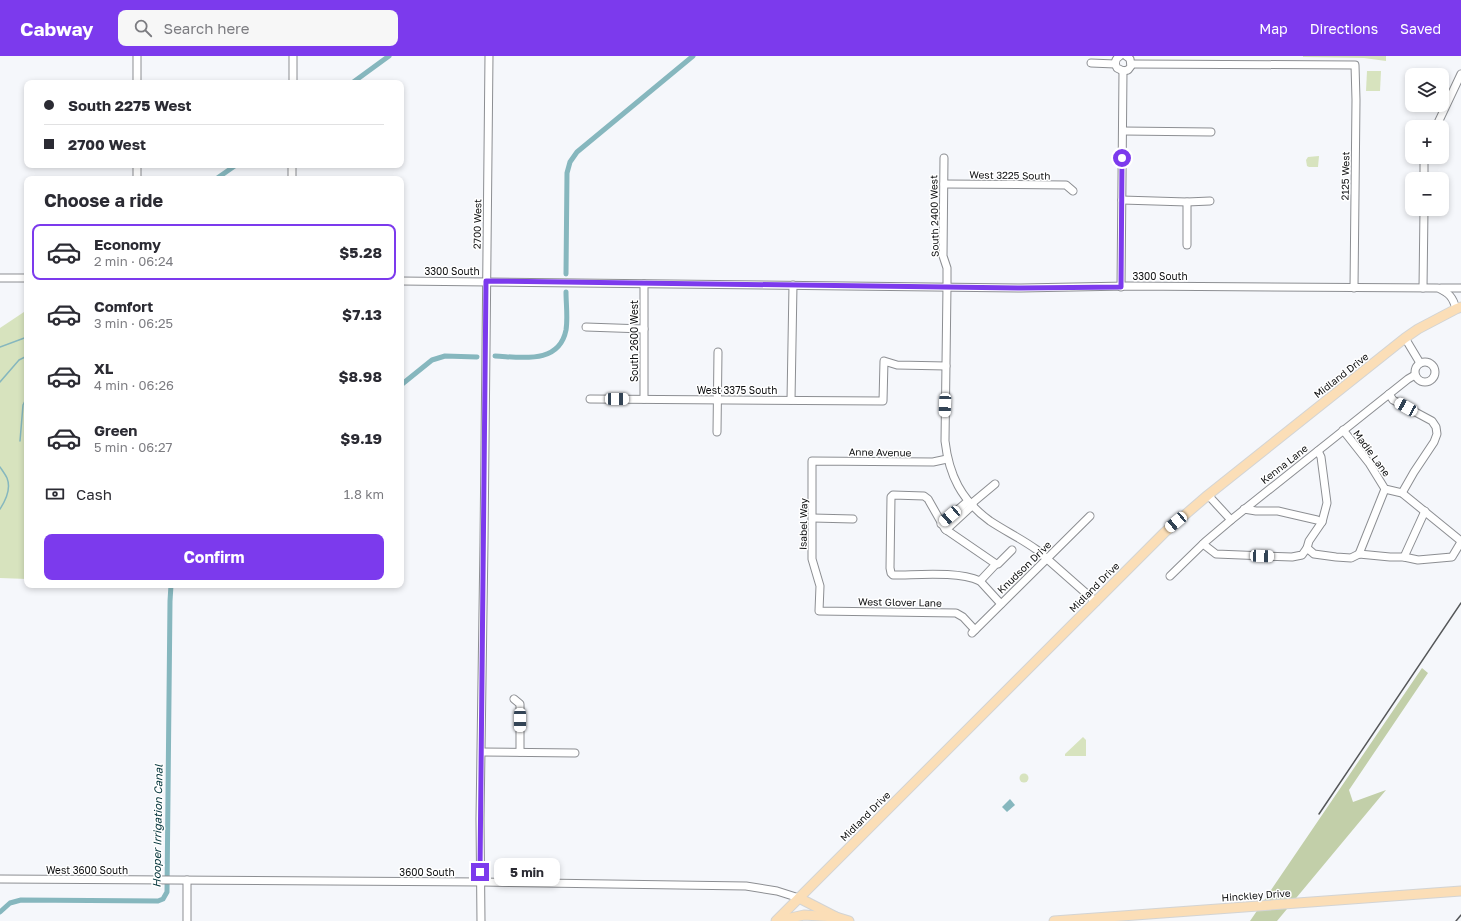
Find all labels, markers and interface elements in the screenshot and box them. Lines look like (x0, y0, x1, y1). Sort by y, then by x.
search box (118, 10, 398, 46)
text: Cabway (20, 17, 94, 40)
icon: search (132, 17, 154, 39)
text: Search here (164, 19, 249, 37)
text: Map (1259, 20, 1288, 37)
text: Directions (1310, 20, 1378, 37)
text: Saved (1400, 20, 1441, 37)
map controls (1405, 68, 1449, 216)
button: layers (1405, 68, 1449, 112)
text: South 2275 West (68, 96, 192, 114)
button: + (1405, 120, 1449, 164)
text: 2700 West (68, 135, 146, 153)
route start (1113, 149, 1131, 167)
street label: 2125 West (1339, 151, 1351, 201)
street label: West 3225 South (969, 168, 1051, 182)
button: − (1405, 172, 1449, 216)
street label: South 2400 West (927, 175, 941, 257)
text: Choose a ride (44, 189, 163, 211)
street label: 2700 West (471, 199, 483, 249)
icon: car (46, 234, 82, 270)
text: Economy (94, 235, 161, 253)
text: $5.28 (339, 243, 382, 261)
text: 2 min · 06:24 (94, 253, 173, 269)
street label: 3300 South (424, 265, 480, 277)
street label: 3300 South (1132, 270, 1188, 282)
icon: car (46, 296, 82, 332)
text: Comfort (94, 297, 153, 315)
street label: South 2600 West (628, 300, 640, 382)
text: $7.13 (342, 305, 382, 323)
text: 3 min · 06:25 (94, 315, 173, 331)
street label: Midland Drive (1311, 350, 1371, 400)
icon: car (46, 358, 82, 394)
text: XL (94, 359, 113, 377)
text: $8.98 (338, 367, 382, 385)
text: 4 min · 06:26 (94, 377, 174, 393)
street label: West 3375 South (697, 384, 777, 396)
car (605, 393, 629, 405)
car (939, 393, 951, 417)
car (1393, 396, 1419, 418)
icon: car (46, 420, 82, 456)
text: Green (94, 421, 137, 439)
street label: Madie Lane (1351, 427, 1393, 479)
text: $9.19 (340, 429, 382, 447)
text: 5 min · 06:27 (94, 439, 172, 455)
street label: Kenna Lane (1258, 442, 1310, 486)
street label: Anne Avenue (849, 445, 912, 459)
icon: cash (44, 483, 66, 505)
text: Cash (76, 485, 112, 503)
text: 1.8 km (344, 486, 384, 502)
street label: Isabel Way (797, 498, 809, 550)
car (937, 504, 963, 528)
car (1163, 510, 1189, 534)
button: Confirm (44, 534, 384, 580)
street label: Knudson Drive (995, 538, 1053, 596)
car (1250, 550, 1274, 562)
street label: Midland Drive (1066, 559, 1122, 615)
street label: West Glover Lane (858, 595, 942, 609)
car (514, 708, 526, 732)
water label: Hooper Irrigation Canal (149, 764, 166, 888)
street label: Midland Drive (837, 788, 893, 844)
callout: 5 min (494, 858, 560, 886)
route end (471, 863, 489, 881)
street label: West 3600 South (46, 864, 128, 876)
text: 5 min (510, 864, 544, 880)
street label: 3600 South (399, 866, 455, 878)
street label: Hinckley Drive (1221, 887, 1291, 903)

